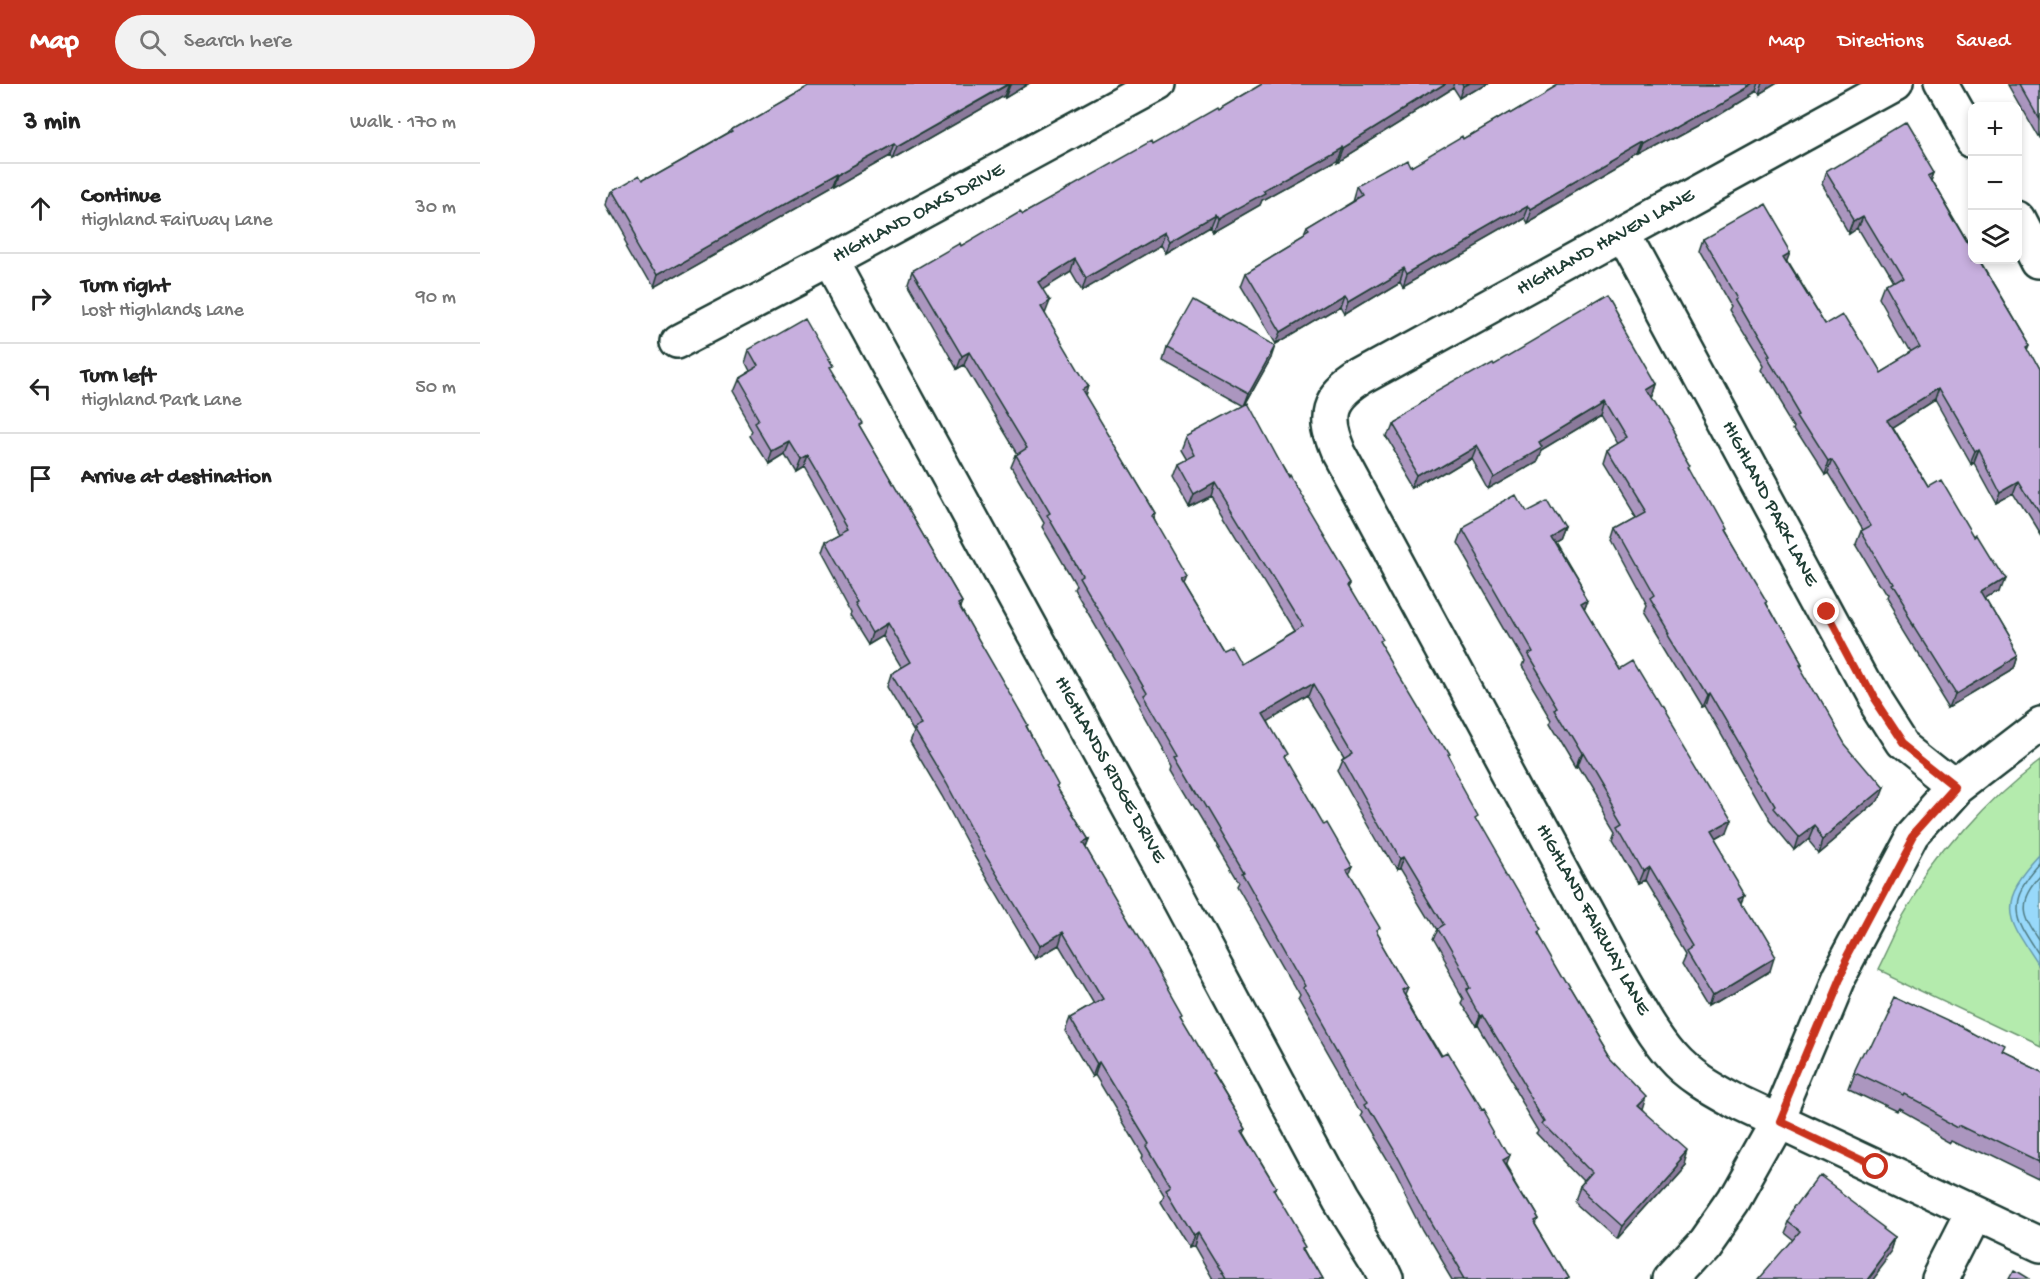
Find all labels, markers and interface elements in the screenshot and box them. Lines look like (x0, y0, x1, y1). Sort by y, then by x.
search box (115, 15, 535, 69)
text: Map (30, 26, 79, 59)
icon: search (136, 26, 169, 59)
text: Search here (184, 29, 292, 55)
text: Map (1768, 30, 1805, 55)
text: Directions (1838, 30, 1923, 55)
text: Saved (1956, 30, 2010, 55)
map controls (1968, 102, 2022, 264)
button: + (1968, 102, 2022, 156)
text: 3 min (24, 108, 80, 139)
text: Walk · 170 m (350, 112, 456, 135)
button: − (1968, 156, 2022, 210)
street label: HIGHLAND OAKS DRIVE (829, 158, 1010, 269)
text: Continue (81, 184, 161, 210)
street label: HIGHLAND HAVEN LANE (1513, 184, 1700, 301)
icon: ahead (24, 192, 57, 225)
text: 30 m (415, 197, 456, 220)
text: Highland Fairway Lane (81, 210, 273, 233)
button: layers (1968, 210, 2022, 264)
text: Turn right (81, 274, 169, 300)
icon: right (24, 282, 57, 315)
text: 90 m (416, 287, 456, 310)
text: Lost Highlands Lane (81, 300, 244, 323)
text: Turn left (81, 364, 155, 390)
icon: left (24, 372, 57, 405)
text: 50 m (415, 377, 456, 400)
text: Highland Park Lane (81, 390, 241, 413)
street label: HIGHLAND PARK LANE (1716, 417, 1823, 592)
icon: arrive (24, 462, 57, 495)
text: Arrive at destination (81, 465, 271, 491)
route end (1813, 598, 1839, 624)
street label: HIGHLANDS RIDGE DRIVE (1048, 673, 1171, 869)
street label: HIGHLAND FAIRWAY LANE (1530, 820, 1655, 1021)
route start (1862, 1153, 1888, 1179)

